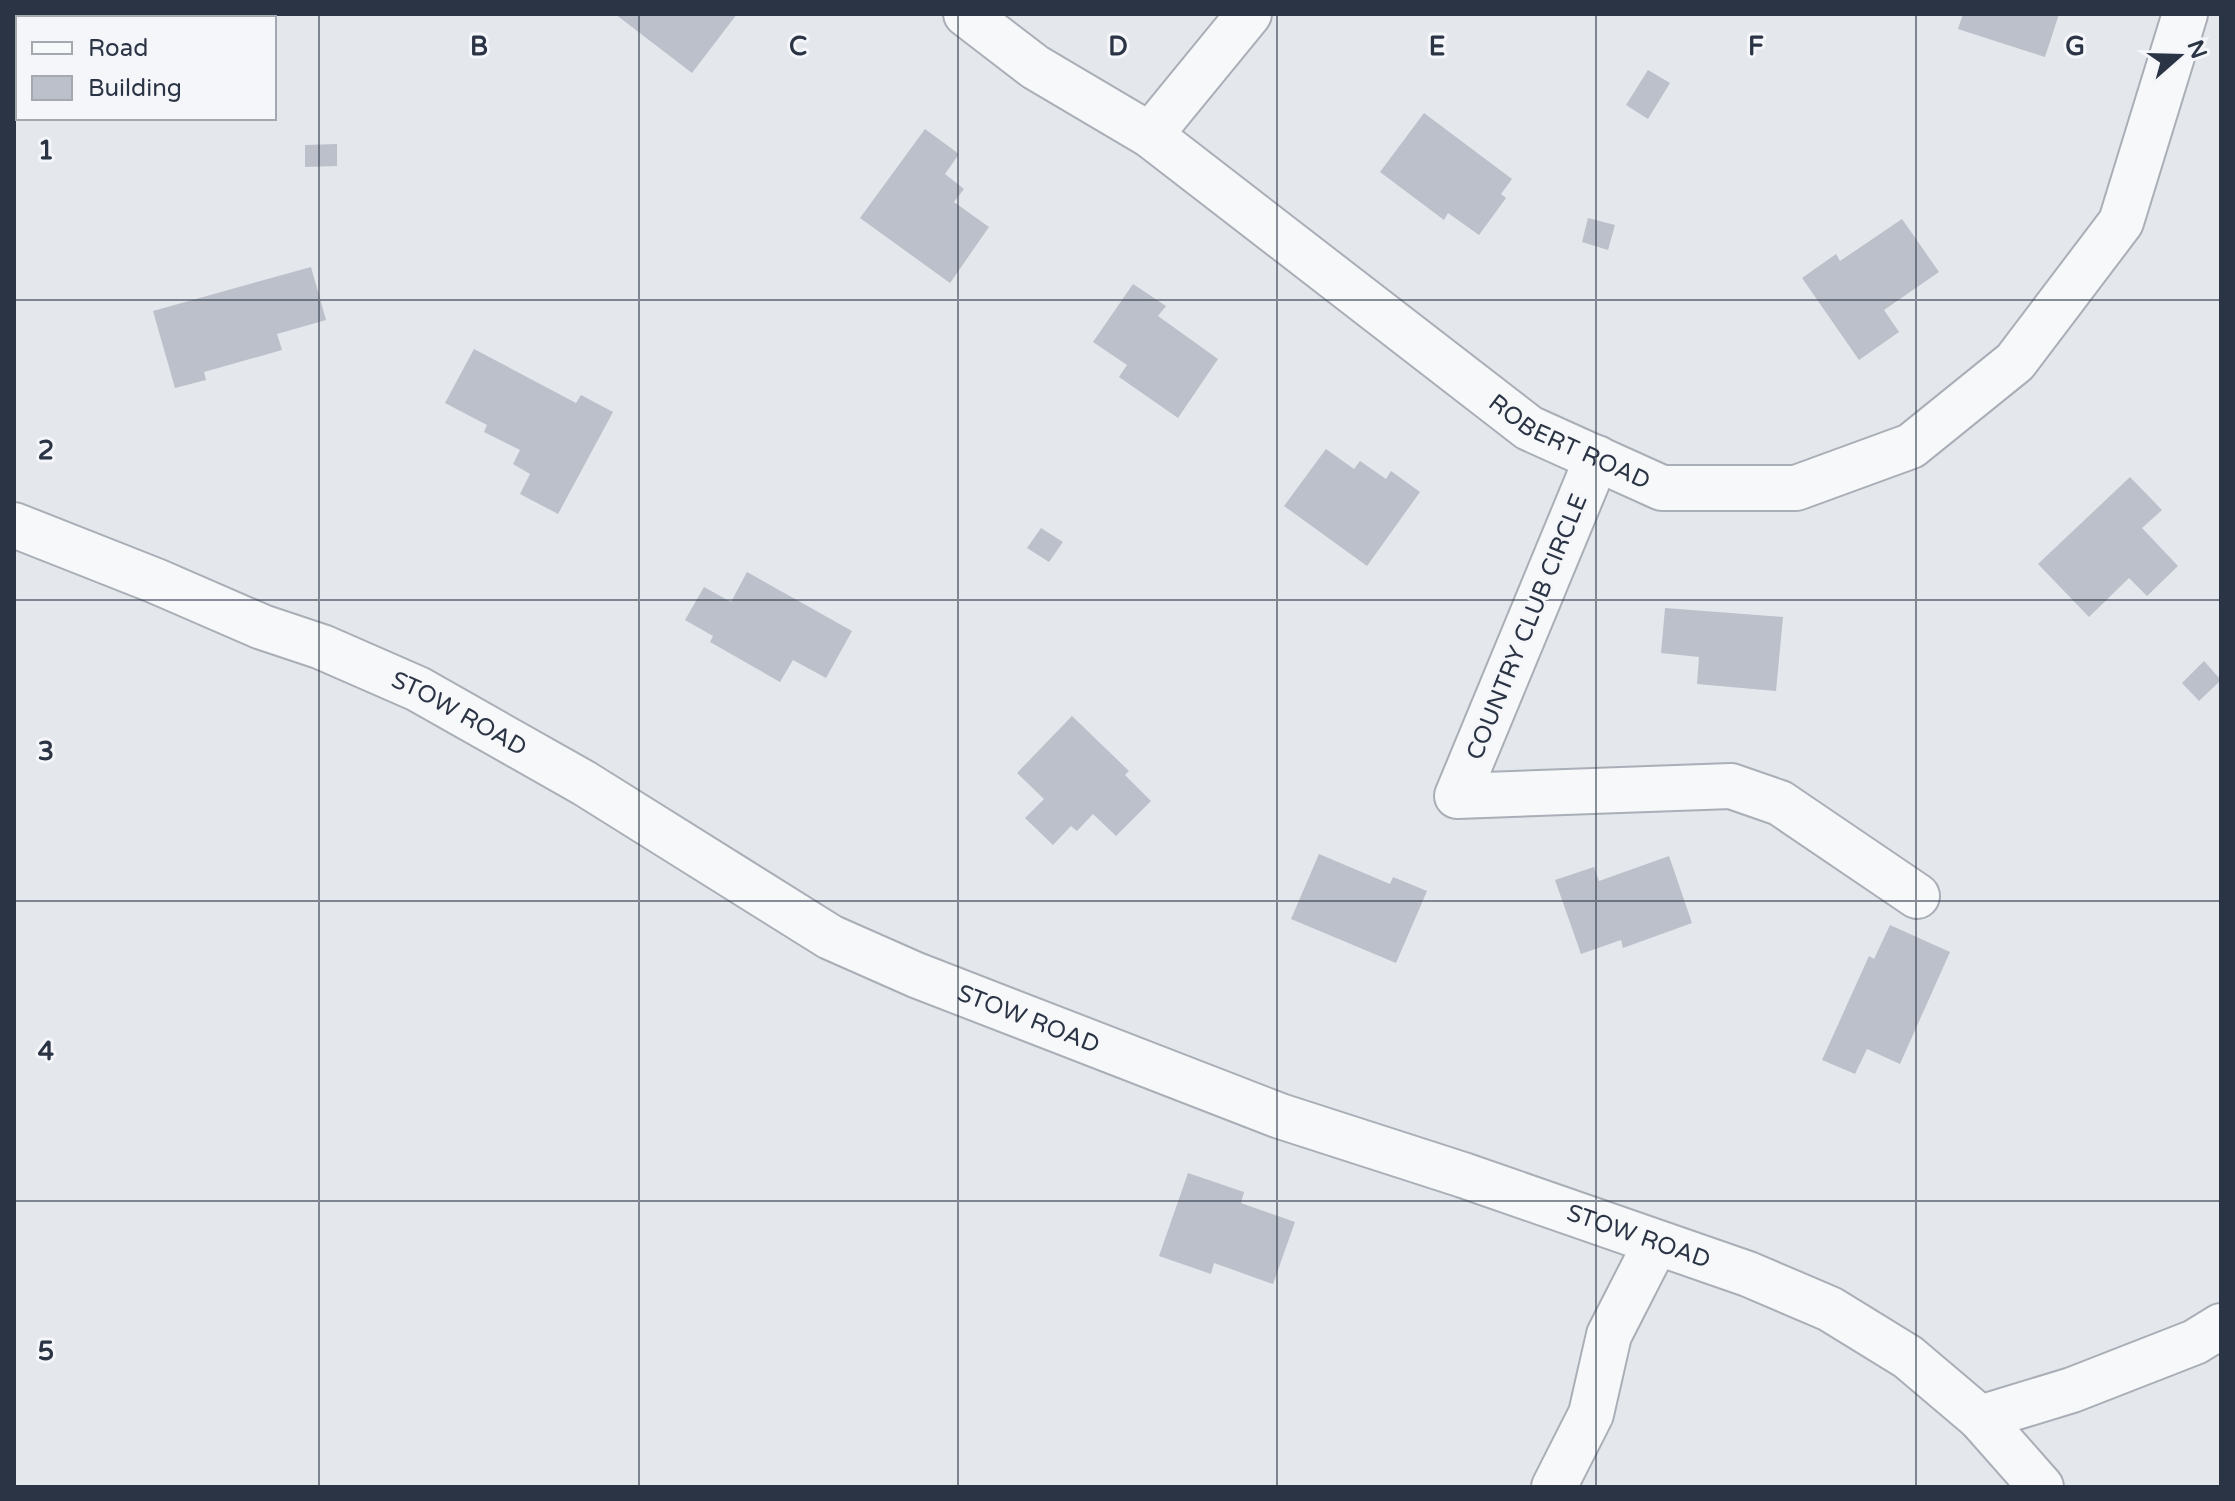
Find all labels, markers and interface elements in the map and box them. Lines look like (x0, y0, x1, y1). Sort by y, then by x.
legend (16, 16, 276, 120)
north arrow (2139, 16, 2219, 96)
text: B (470, 31, 488, 62)
text: C (789, 31, 807, 62)
text: D (1108, 31, 1128, 62)
text: E (1429, 31, 1445, 62)
text: F (1748, 31, 1764, 62)
text: G (2065, 31, 2085, 62)
text: Road (88, 34, 148, 63)
text: N (2182, 37, 2212, 62)
text: Building (88, 74, 182, 103)
text: 1 (38, 135, 54, 166)
street label: ROBERT ROAD (1483, 388, 1655, 495)
text: 2 (38, 435, 54, 466)
street label: COUNTRY CLUB CIRCLE (1460, 490, 1594, 764)
street label: STOW ROAD (387, 665, 532, 762)
text: 3 (38, 736, 54, 767)
street label: STOW ROAD (953, 978, 1104, 1059)
text: 4 (38, 1036, 54, 1067)
street label: STOW ROAD (1563, 1198, 1714, 1274)
text: 5 (38, 1336, 54, 1367)

